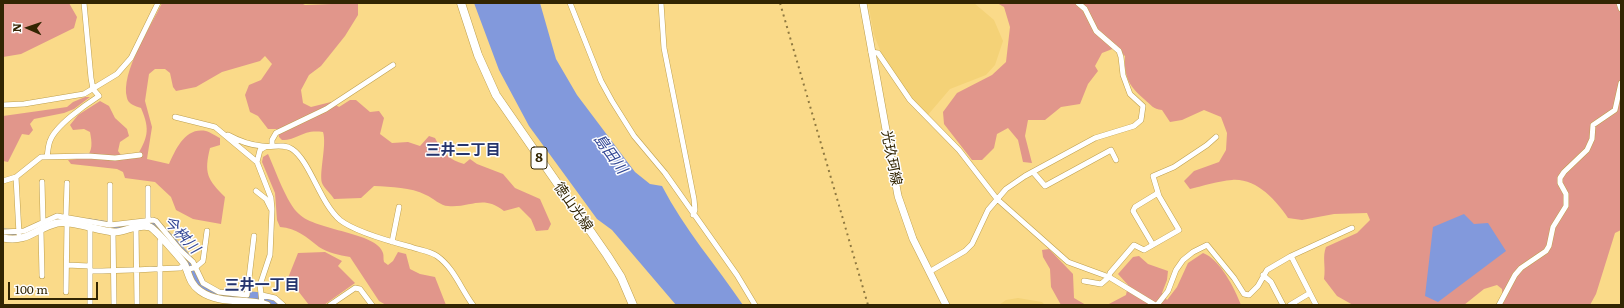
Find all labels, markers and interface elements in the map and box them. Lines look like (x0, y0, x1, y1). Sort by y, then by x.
north arrow (8, 8, 48, 48)
text: N (8, 23, 24, 32)
street label: 光玖珂線 (877, 129, 905, 187)
water label: 島田川 (589, 131, 631, 177)
district label: 三井二丁目 (426, 142, 500, 160)
road number: 8 (531, 147, 547, 169)
street label: 徳山光線 (550, 179, 596, 235)
water label: 今桝川 (159, 212, 203, 258)
scale bar (10, 274, 100, 300)
district label: 三井一丁目 (225, 277, 299, 295)
text: 100 m (15, 280, 48, 298)

